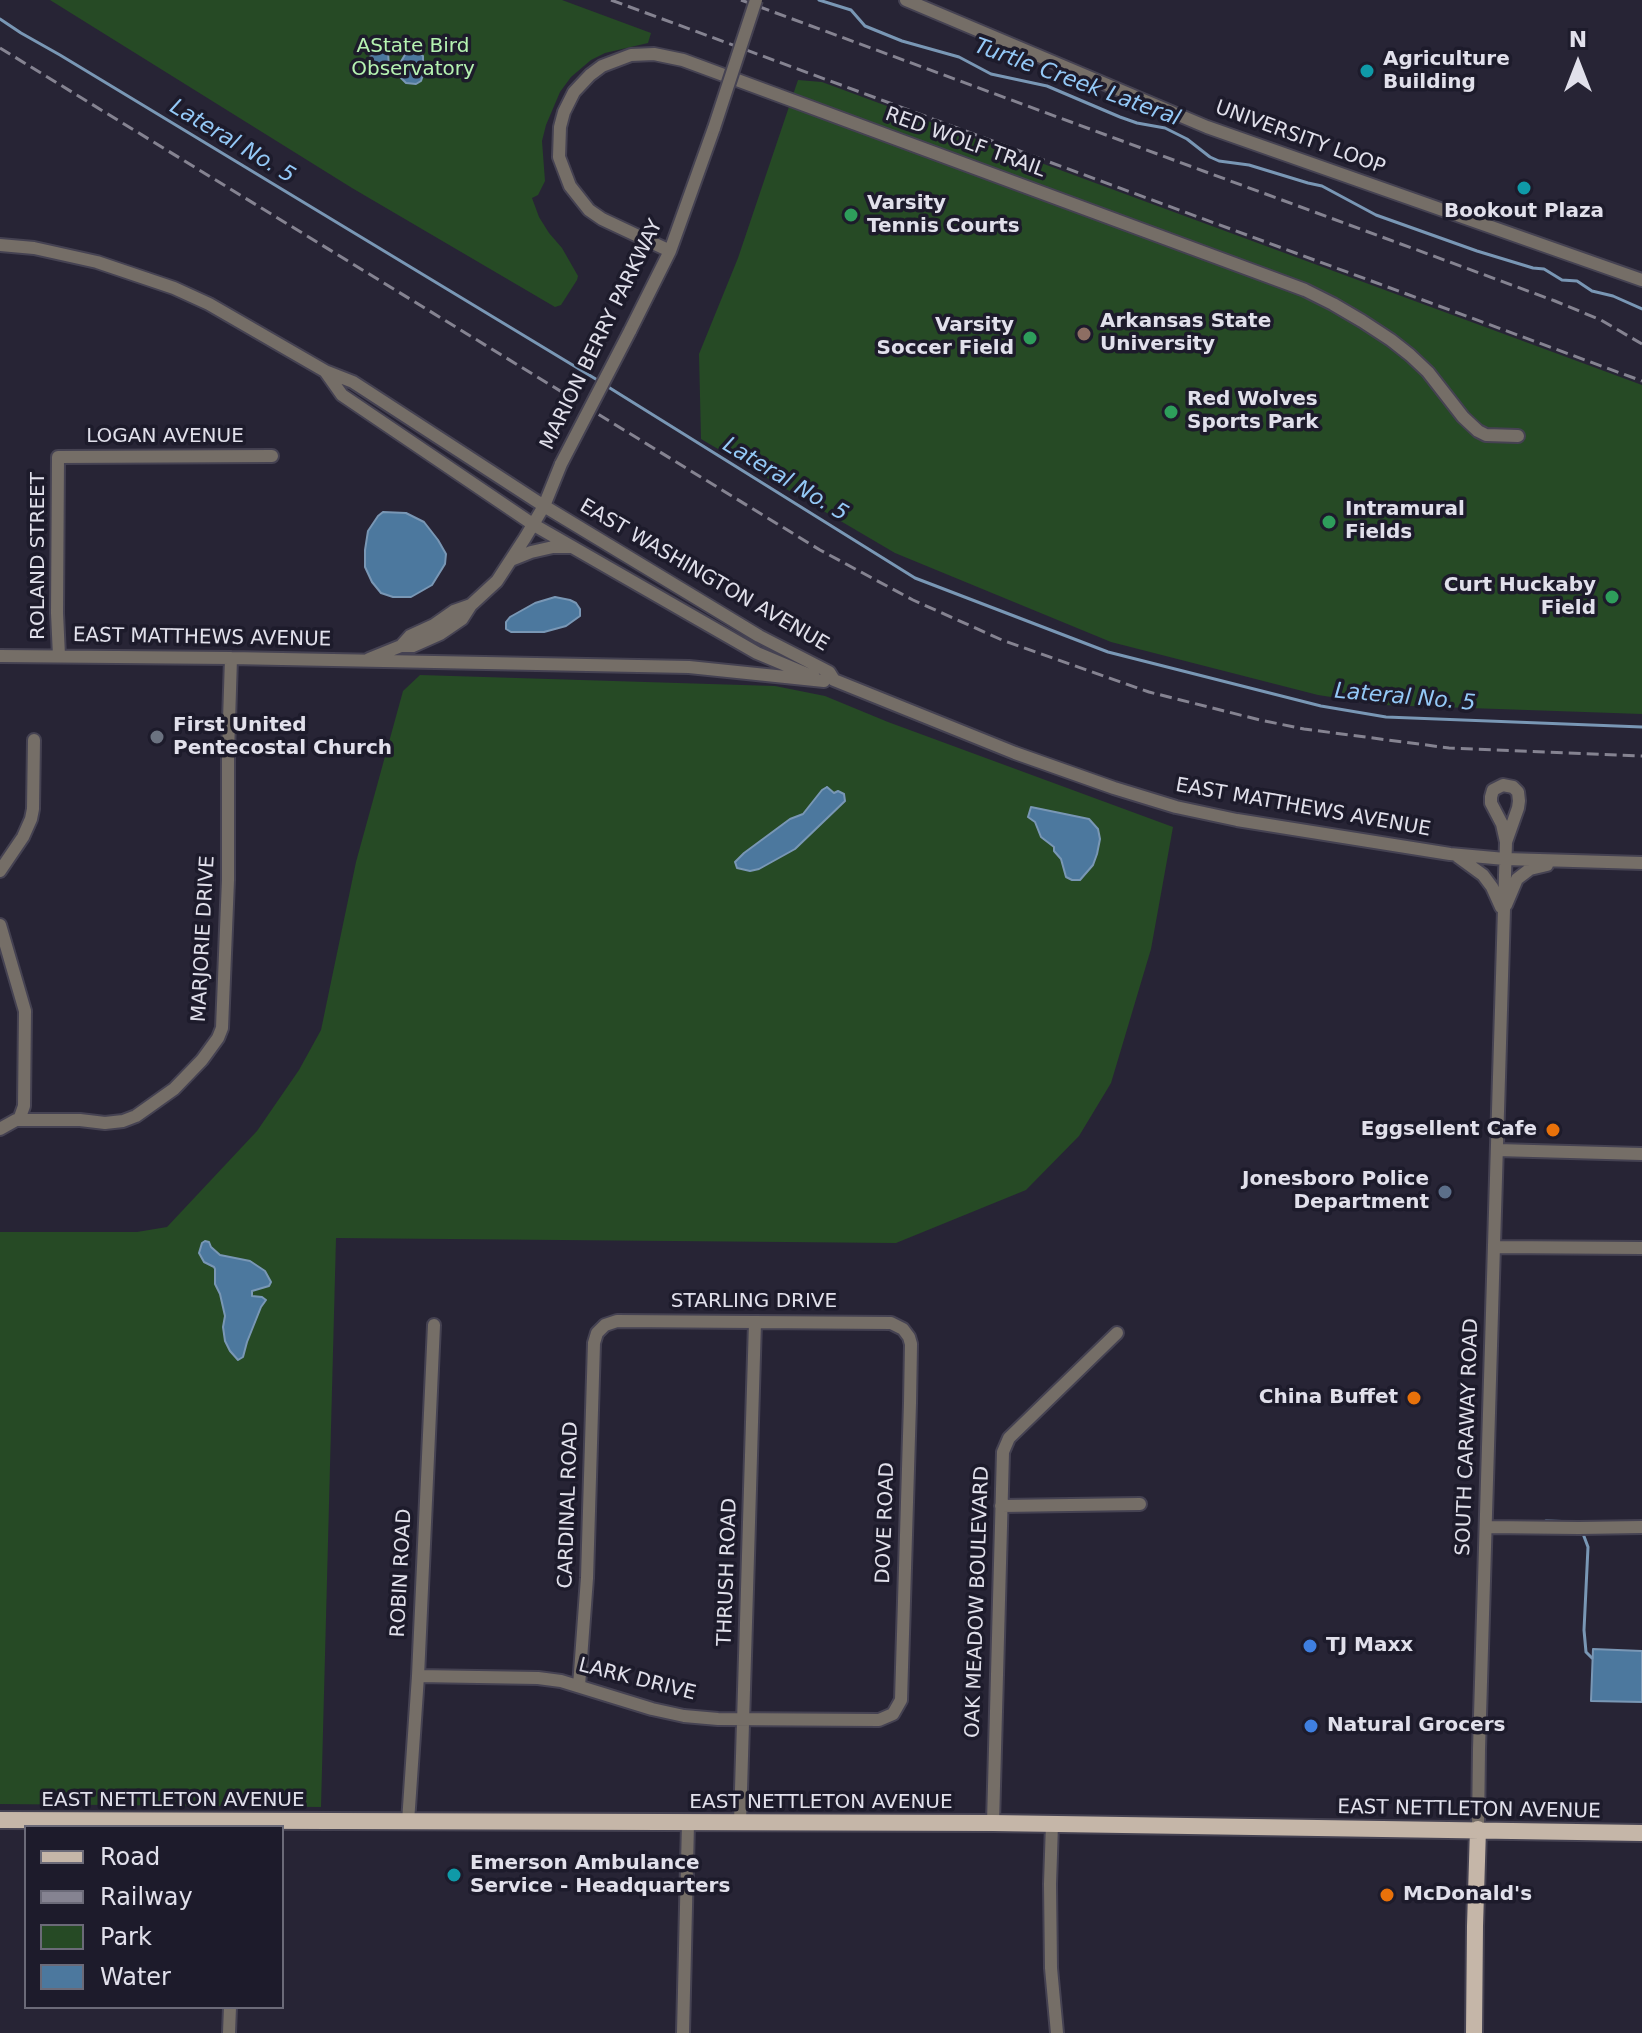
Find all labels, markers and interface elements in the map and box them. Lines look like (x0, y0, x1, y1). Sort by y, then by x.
north arrow (1538, 24, 1618, 104)
text: N (1569, 27, 1587, 52)
water label: Turtle Creek Lateral (970, 33, 1184, 133)
park label: AState Bird Observatory (351, 35, 475, 82)
place label: Agriculture Building (1383, 48, 1510, 95)
marker: Agriculture Building (1358, 62, 1376, 80)
water label: Lateral No. 5 (165, 94, 299, 190)
street label: UNIVERSITY LOOP (1212, 96, 1388, 180)
street label: RED WOLF TRAIL (882, 103, 1048, 183)
marker: Bookout Plaza (1515, 179, 1533, 197)
place label: Varsity Tennis Courts (867, 192, 1020, 239)
place label: Bookout Plaza (1444, 200, 1604, 224)
marker: Varsity Tennis Courts (842, 206, 860, 224)
street label: MARION BERRY PARKWAY (536, 216, 668, 454)
place label: Arkansas State University (1100, 310, 1271, 357)
place label: Varsity Soccer Field (876, 314, 1014, 361)
marker: Arkansas State University (1075, 325, 1093, 343)
marker: Varsity Soccer Field (1021, 329, 1039, 347)
place label: Red Wolves Sports Park (1187, 388, 1319, 435)
marker: Red Wolves Sports Park (1162, 403, 1180, 421)
street label: LOGAN AVENUE (86, 425, 244, 449)
water label: Lateral No. 5 (718, 432, 852, 528)
street label: ROLAND STREET (27, 472, 51, 640)
street label: EAST WASHINGTON AVENUE (575, 495, 833, 657)
place label: Intramural Fields (1345, 498, 1465, 545)
marker: Intramural Fields (1320, 513, 1338, 531)
place label: Curt Huckaby Field (1444, 574, 1596, 621)
marker: Curt Huckaby Field (1603, 588, 1621, 606)
street label: EAST MATTHEWS AVENUE (73, 624, 331, 652)
water label: Lateral No. 5 (1333, 679, 1477, 717)
place label: First United Pentecostal Church (173, 714, 392, 761)
marker: First United Pentecostal Church (148, 728, 166, 746)
street label: EAST MATTHEWS AVENUE (1174, 774, 1432, 842)
street label: MARJORIE DRIVE (188, 855, 220, 1023)
place label: Eggsellent Cafe (1361, 1118, 1537, 1142)
marker: Eggsellent Cafe (1544, 1121, 1562, 1139)
place label: Jonesboro Police Department (1242, 1168, 1429, 1215)
marker: Jonesboro Police Department (1436, 1183, 1454, 1201)
street label: STARLING DRIVE (671, 1290, 837, 1314)
street label: SOUTH CARAWAY ROAD (1452, 1318, 1484, 1556)
place label: China Buffet (1259, 1386, 1398, 1410)
marker: China Buffet (1405, 1389, 1423, 1407)
street label: CARDINAL ROAD (554, 1421, 584, 1589)
street label: DOVE ROAD (872, 1462, 900, 1584)
street label: OAK MEADOW BOULEVARD (961, 1466, 995, 1738)
street label: THRUSH ROAD (713, 1498, 743, 1646)
street label: ROBIN ROAD (387, 1508, 417, 1638)
place label: TJ Maxx (1326, 1634, 1413, 1658)
marker: TJ Maxx (1301, 1637, 1319, 1655)
street label: LARK DRIVE (576, 1654, 698, 1706)
place label: Natural Grocers (1327, 1714, 1505, 1738)
marker: Natural Grocers (1302, 1717, 1320, 1735)
street label: EAST NETTLETON AVENUE (41, 1789, 305, 1813)
street label: EAST NETTLETON AVENUE (689, 1791, 953, 1815)
street label: EAST NETTLETON AVENUE (1337, 1796, 1601, 1824)
legend (24, 1825, 284, 2009)
text: Road (100, 1843, 160, 1871)
place label: Emerson Ambulance Service - Headquarters (470, 1852, 730, 1899)
marker: Emerson Ambulance Service - Headquarters (445, 1866, 463, 1884)
text: Railway (100, 1883, 193, 1911)
place label: McDonald's (1403, 1883, 1532, 1907)
marker: McDonald's (1378, 1886, 1396, 1904)
text: Park (100, 1923, 152, 1951)
text: Water (100, 1963, 171, 1991)

